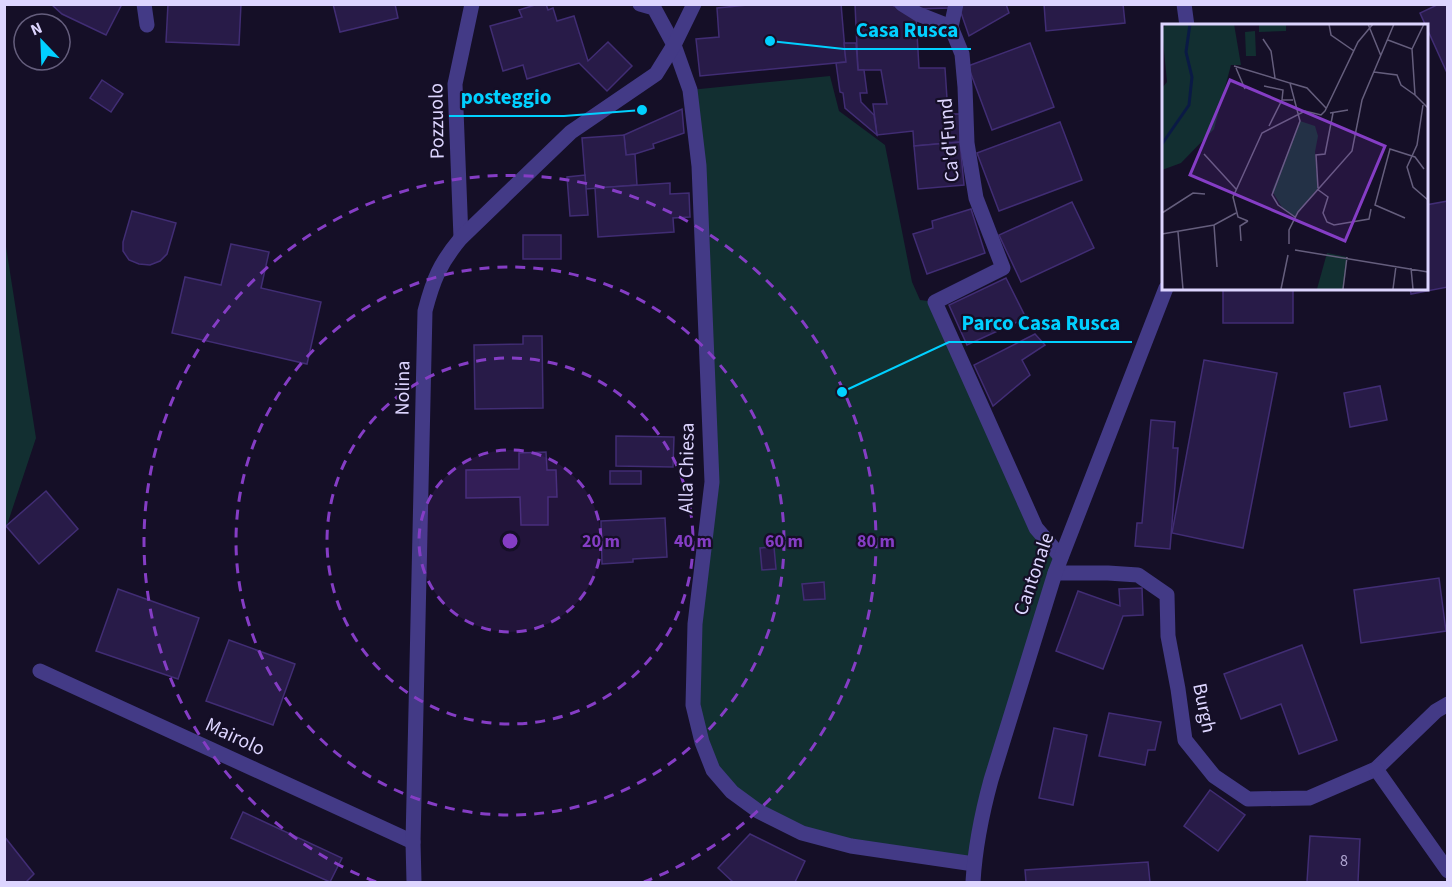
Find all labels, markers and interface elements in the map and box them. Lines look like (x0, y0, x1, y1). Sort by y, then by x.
callout: Casa Rusca (844, 10, 971, 49)
north arrow (12, 12, 72, 72)
text: Casa Rusca (856, 15, 958, 45)
text: N (27, 17, 46, 41)
inset map (1162, 24, 1428, 290)
callout: posteggio (449, 77, 564, 116)
text: posteggio (461, 82, 551, 112)
street label: Pozzuolo (422, 83, 452, 159)
street label: Ca'd'Fund (931, 97, 967, 183)
callout: Parco Casa Rusca (949, 303, 1132, 342)
text: Parco Casa Rusca (962, 308, 1120, 338)
street label: Nolina (389, 360, 417, 416)
street label: Alla Chiesa (672, 422, 702, 514)
text: 20 m (582, 529, 620, 554)
text: 40 m (674, 529, 712, 554)
text: 60 m (765, 529, 803, 554)
text: 80 m (857, 529, 895, 554)
street label: Cantonale (1007, 529, 1061, 619)
centre of rings (500, 531, 520, 551)
street label: Burgh (1185, 680, 1223, 736)
street label: Mairolo (201, 711, 269, 763)
house number: 8 (1340, 850, 1348, 872)

